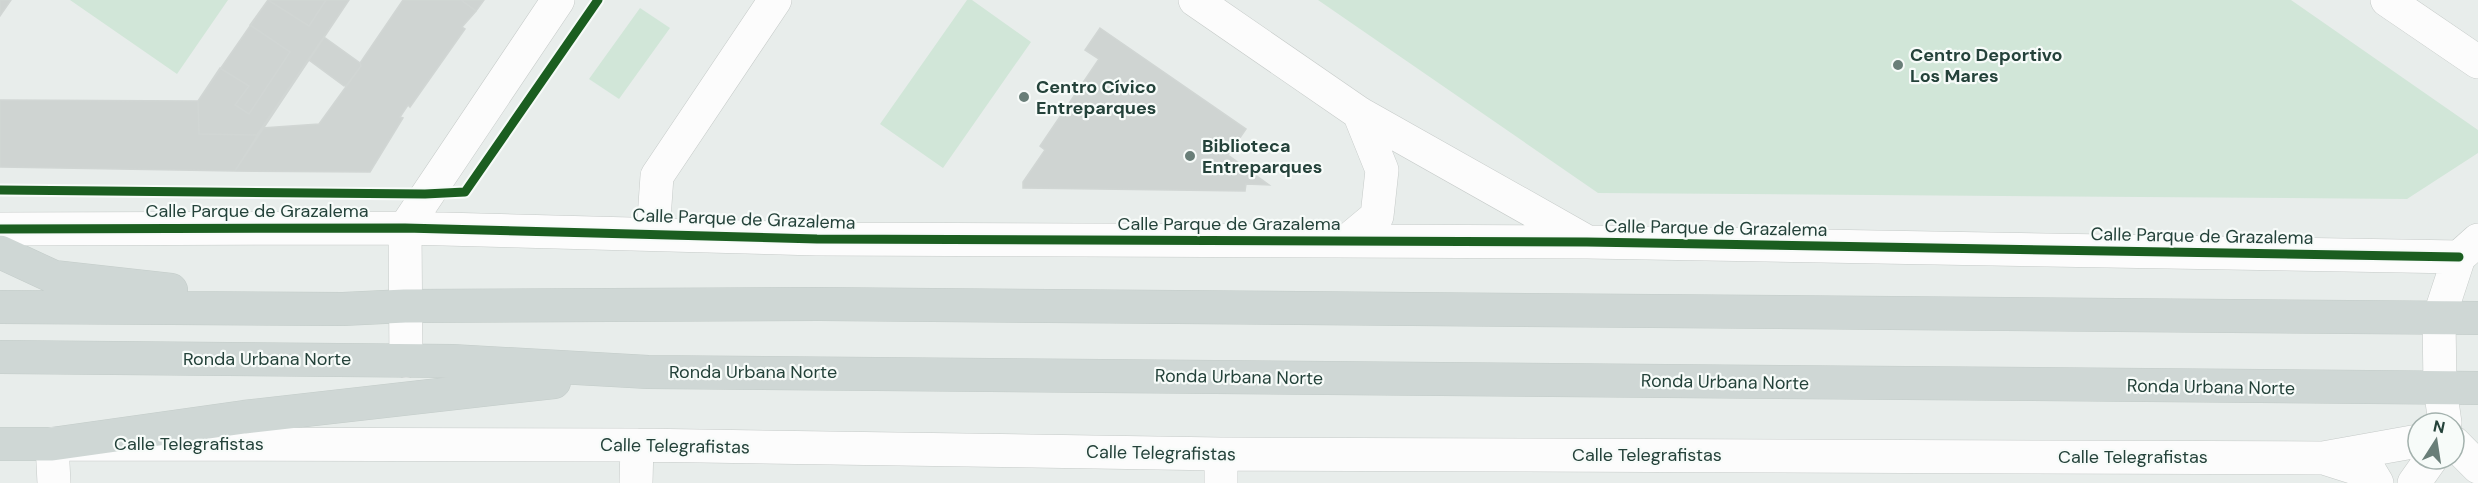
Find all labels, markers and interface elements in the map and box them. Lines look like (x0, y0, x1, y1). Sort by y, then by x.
place label: Centro Deportivo Los Mares (1910, 43, 2063, 88)
marker: Centro Deportivo Los Mares (1891, 58, 1905, 72)
place label: Centro Cívico Entreparques (1036, 75, 1157, 120)
marker: Centro Cívico Entreparques (1017, 90, 1031, 104)
place label: Biblioteca Entreparques (1202, 134, 1322, 179)
marker: Biblioteca Entreparques (1183, 149, 1197, 163)
street label: Calle Parque de Grazalema (146, 199, 368, 223)
street label: Calle Parque de Grazalema (632, 203, 856, 235)
street label: Calle Parque de Grazalema (1118, 212, 1340, 236)
street label: Calle Parque de Grazalema (1604, 214, 1828, 242)
street label: Calle Parque de Grazalema (2090, 222, 2314, 250)
street label: Ronda Urbana Norte (183, 347, 351, 371)
street label: Ronda Urbana Norte (669, 360, 837, 384)
street label: Ronda Urbana Norte (1155, 364, 1323, 390)
street label: Ronda Urbana Norte (1641, 369, 1809, 395)
street label: Ronda Urbana Norte (2127, 374, 2295, 400)
north arrow (2406, 411, 2466, 471)
text: N (2431, 415, 2447, 438)
street label: Calle Telegrafistas (114, 432, 264, 456)
street label: Calle Telegrafistas (600, 433, 750, 459)
street label: Calle Telegrafistas (1086, 440, 1236, 466)
street label: Calle Telegrafistas (1572, 443, 1722, 467)
street label: Calle Telegrafistas (2058, 445, 2208, 469)

